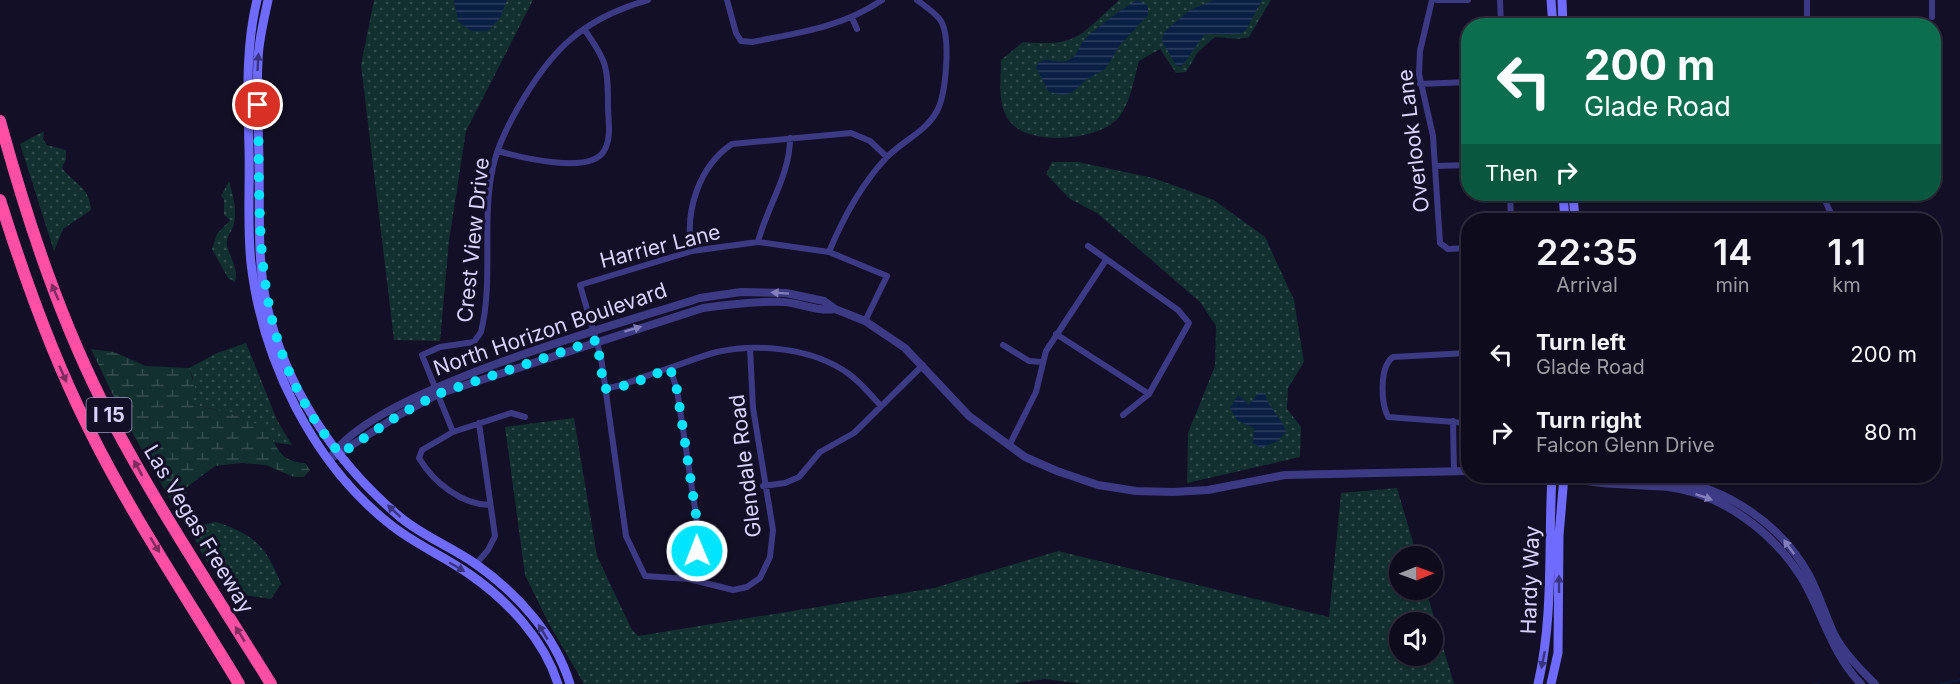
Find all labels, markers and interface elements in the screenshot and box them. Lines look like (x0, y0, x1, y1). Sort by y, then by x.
text: 200 m (1584, 39, 1715, 90)
icon: left (1485, 42, 1563, 120)
one-way arrow (254, 53, 263, 72)
street label: Overlook Lane (1392, 68, 1434, 214)
pin (232, 79, 283, 130)
icon: arrive (241, 88, 274, 121)
text: Glade Road (1584, 90, 1731, 123)
street label: Crest View Drive (452, 156, 494, 324)
icon: right (1550, 156, 1583, 189)
text: Then (1485, 160, 1538, 186)
street label: Harrier Lane (597, 219, 723, 273)
text: 22:35 (1536, 230, 1638, 274)
text: 14 (1713, 230, 1752, 274)
text: 1.1 (1827, 230, 1866, 274)
text: Arrival (1556, 273, 1618, 297)
text: min (1715, 273, 1750, 297)
text: km (1832, 273, 1861, 297)
street label: North Horizon Boulevard (430, 277, 670, 381)
one-way arrow (50, 282, 60, 300)
one-way arrow (771, 288, 790, 298)
one-way arrow (624, 324, 642, 333)
text: Turn left (1536, 329, 1626, 355)
icon: left (1485, 338, 1518, 371)
text: 200 m (1850, 341, 1917, 367)
text: Glade Road (1536, 355, 1645, 379)
one-way arrow (58, 365, 68, 383)
street label: Glendale Road (724, 393, 766, 539)
road number: I 15 (86, 398, 132, 432)
text: Turn right (1536, 407, 1642, 433)
icon: right (1485, 416, 1518, 449)
text: 80 m (1864, 419, 1917, 445)
text: Falcon Glenn Drive (1536, 433, 1715, 457)
street label: Las Vegas Freeway (139, 440, 259, 618)
one-way arrow (133, 459, 143, 476)
one-way arrow (1695, 493, 1713, 503)
one-way arrow (387, 504, 401, 518)
position arrow (665, 519, 729, 583)
street label: Hardy Way (1516, 525, 1544, 635)
one-way arrow (150, 537, 160, 554)
one-way arrow (1783, 539, 1795, 555)
north arrow (1389, 546, 1443, 600)
map controls (1389, 546, 1443, 666)
one-way arrow (449, 562, 466, 572)
one-way arrow (1554, 575, 1564, 594)
button: sound (1389, 612, 1443, 666)
one-way arrow (538, 624, 549, 640)
one-way arrow (234, 626, 245, 642)
one-way arrow (1538, 650, 1547, 669)

